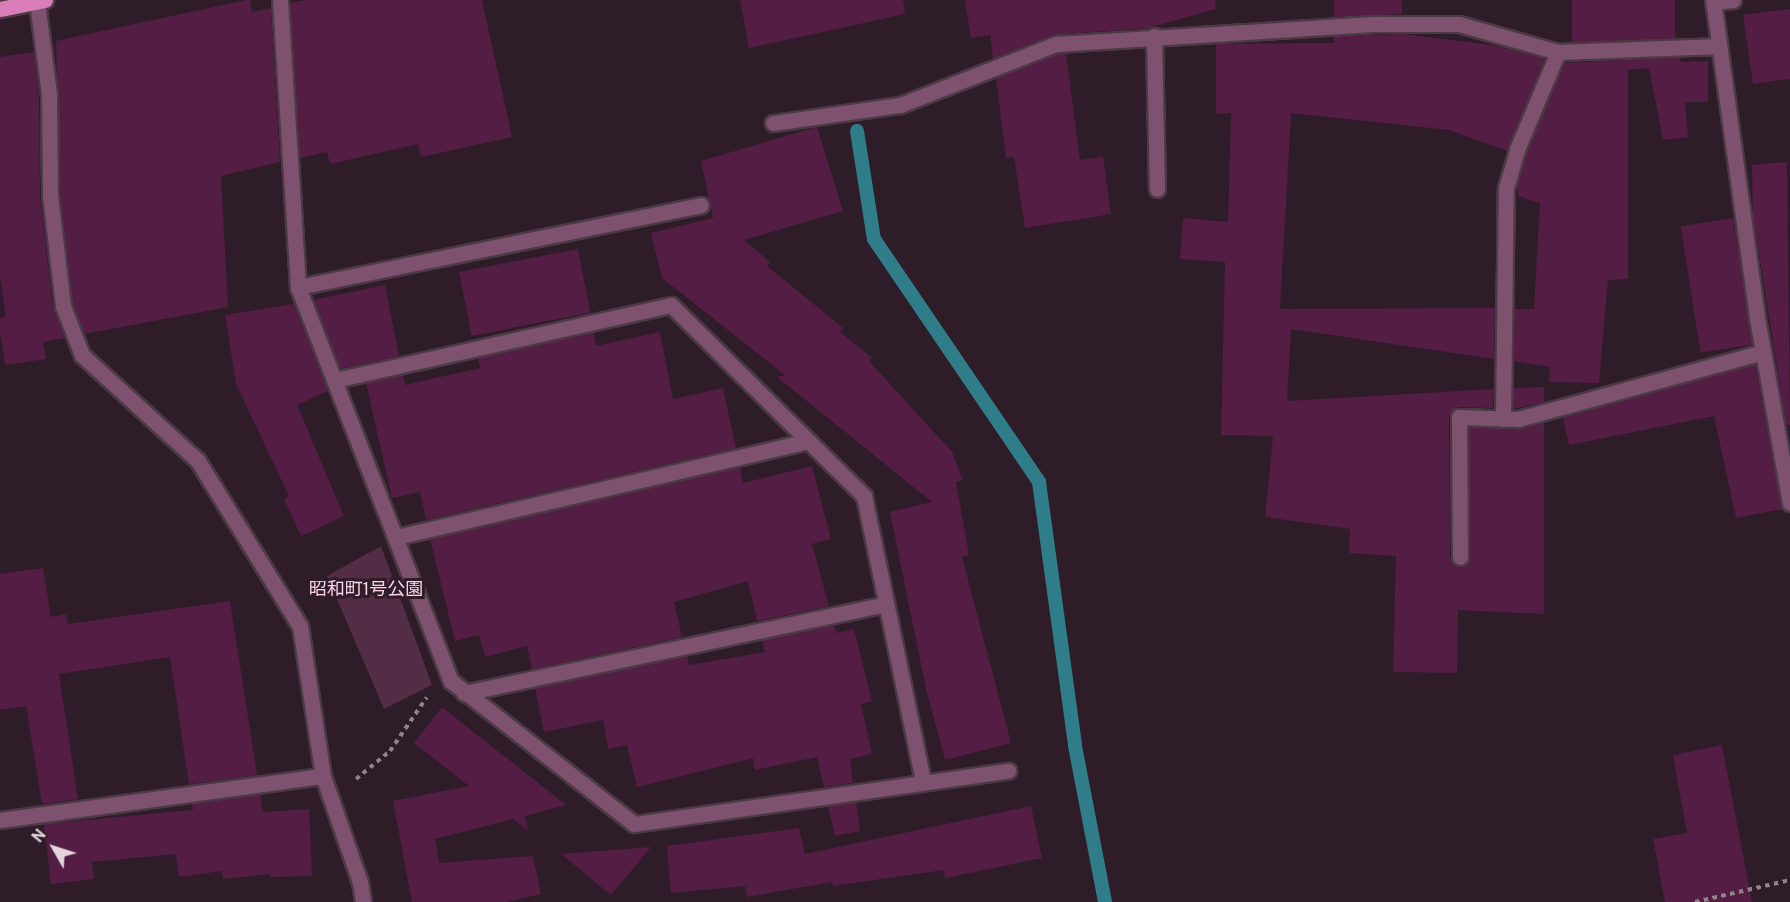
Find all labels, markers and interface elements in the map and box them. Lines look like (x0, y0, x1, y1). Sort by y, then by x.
park label: 昭和町1号公園 (309, 580, 423, 602)
north arrow (24, 818, 84, 878)
text: N (29, 826, 51, 847)

